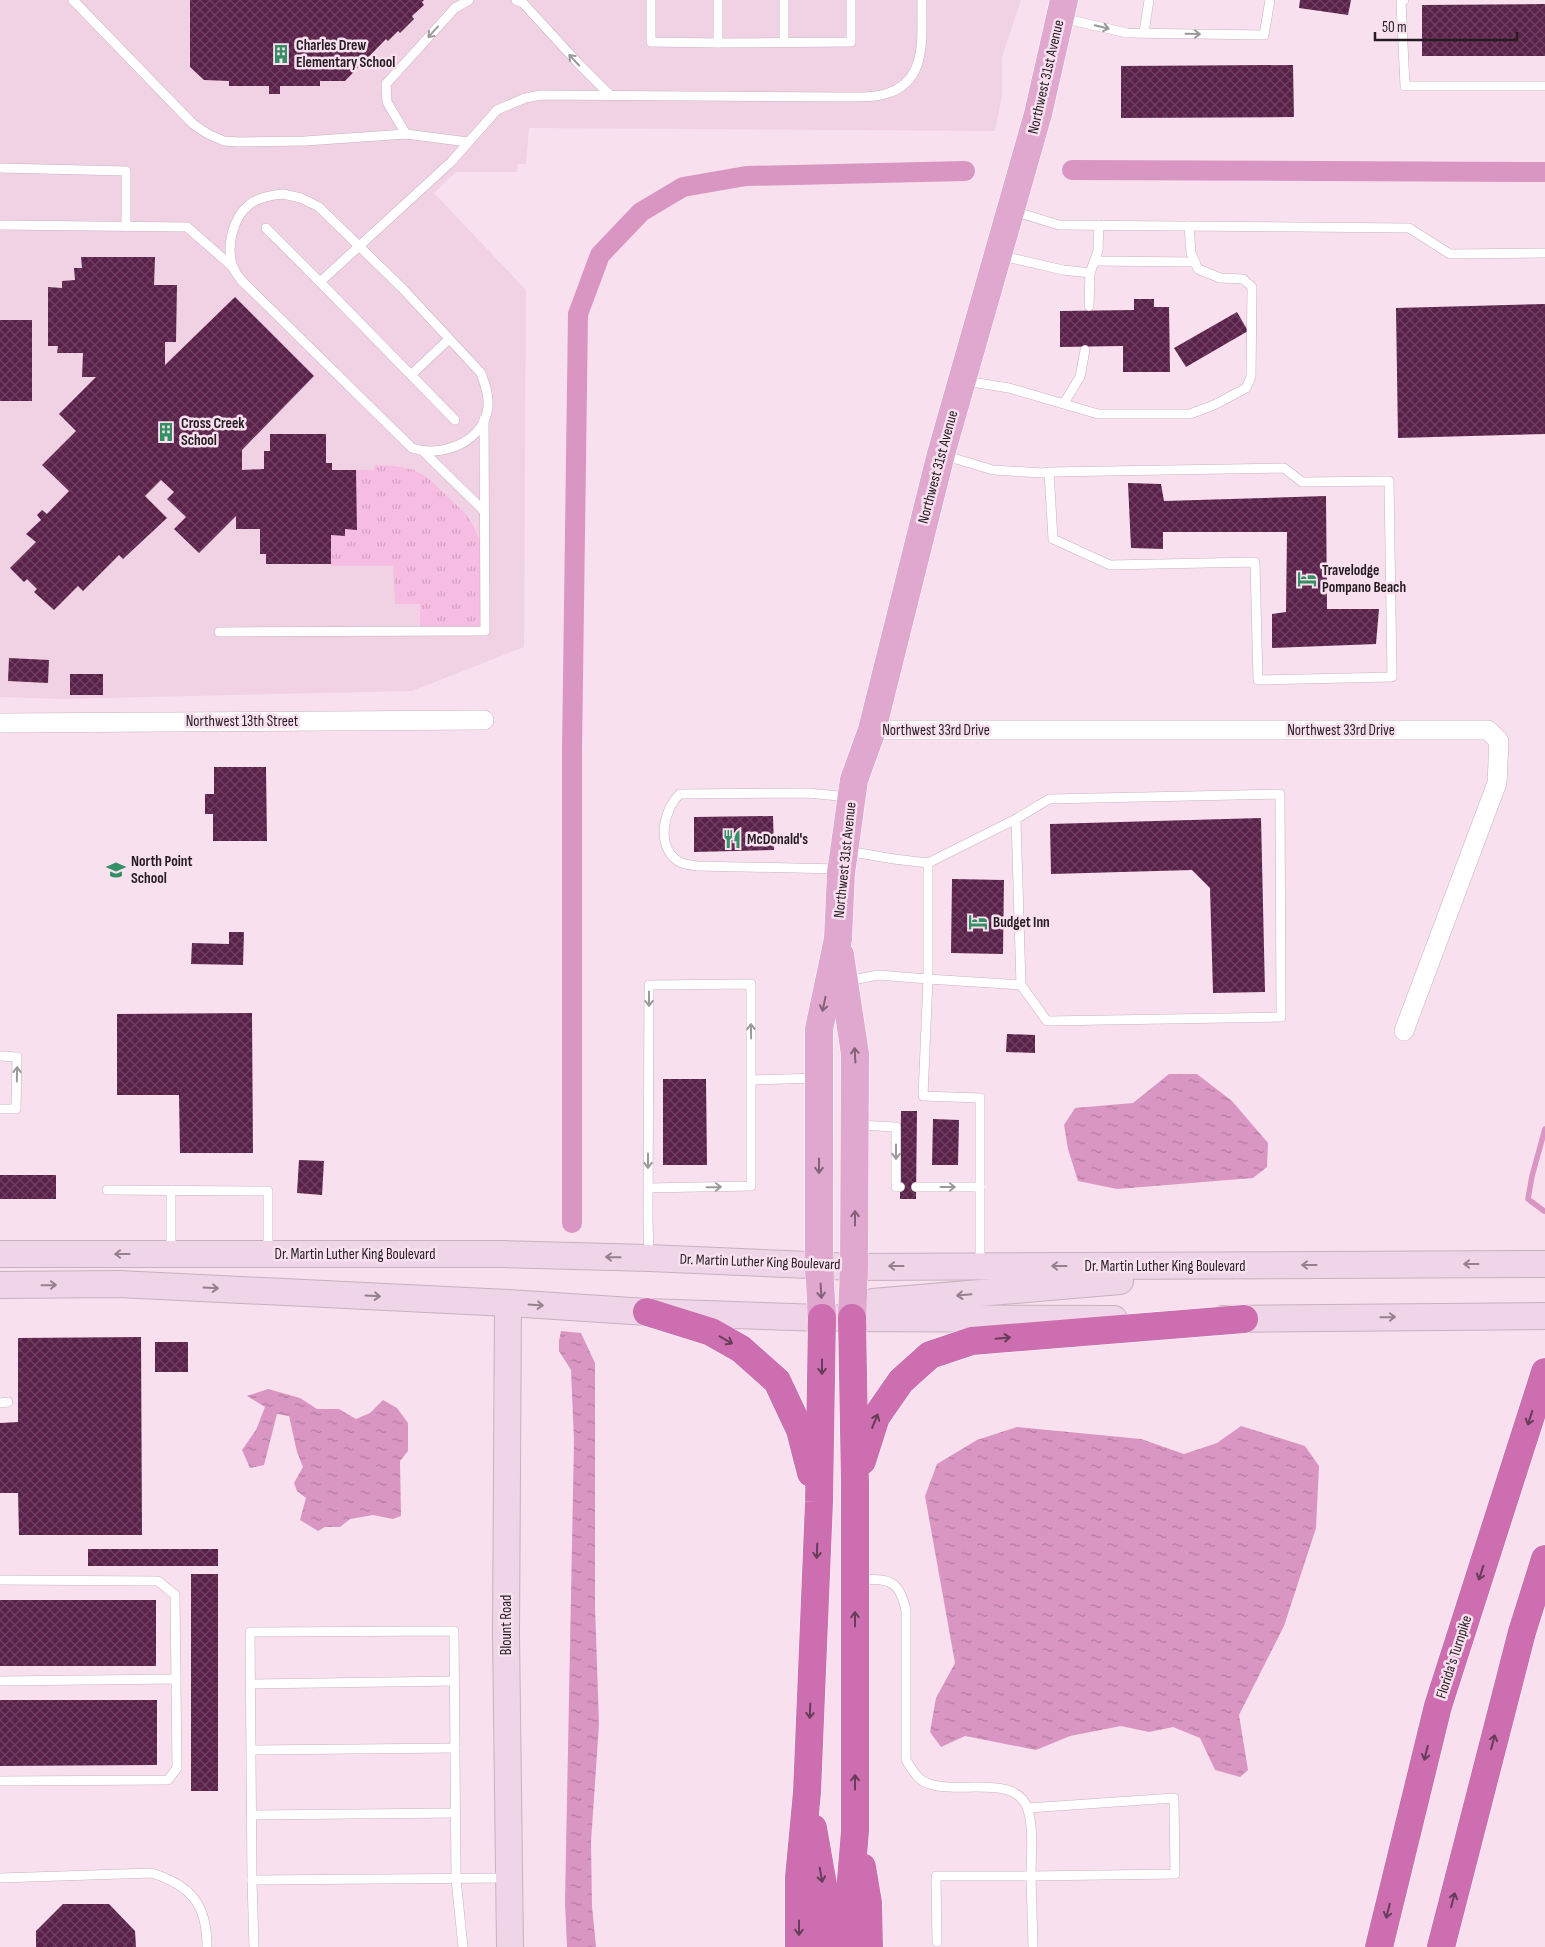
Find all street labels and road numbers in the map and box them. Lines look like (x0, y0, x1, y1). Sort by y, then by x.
street label: Northwest 31st Avenue (1024, 18, 1068, 136)
street label: Northwest 31st Avenue (914, 408, 962, 526)
street label: Northwest 13th Street (186, 712, 299, 731)
street label: Northwest 33rd Drive (882, 721, 990, 740)
street label: Northwest 33rd Drive (1287, 721, 1395, 740)
street label: Northwest 31st Avenue (829, 801, 861, 919)
street label: Dr. Martin Luther King Boulevard (275, 1245, 435, 1264)
street label: Dr. Martin Luther King Boulevard (679, 1250, 841, 1274)
street label: Dr. Martin Luther King Boulevard (1085, 1257, 1245, 1276)
street label: Blount Road (497, 1595, 516, 1655)
street label: Florida's Turnpike (1432, 1613, 1476, 1701)

